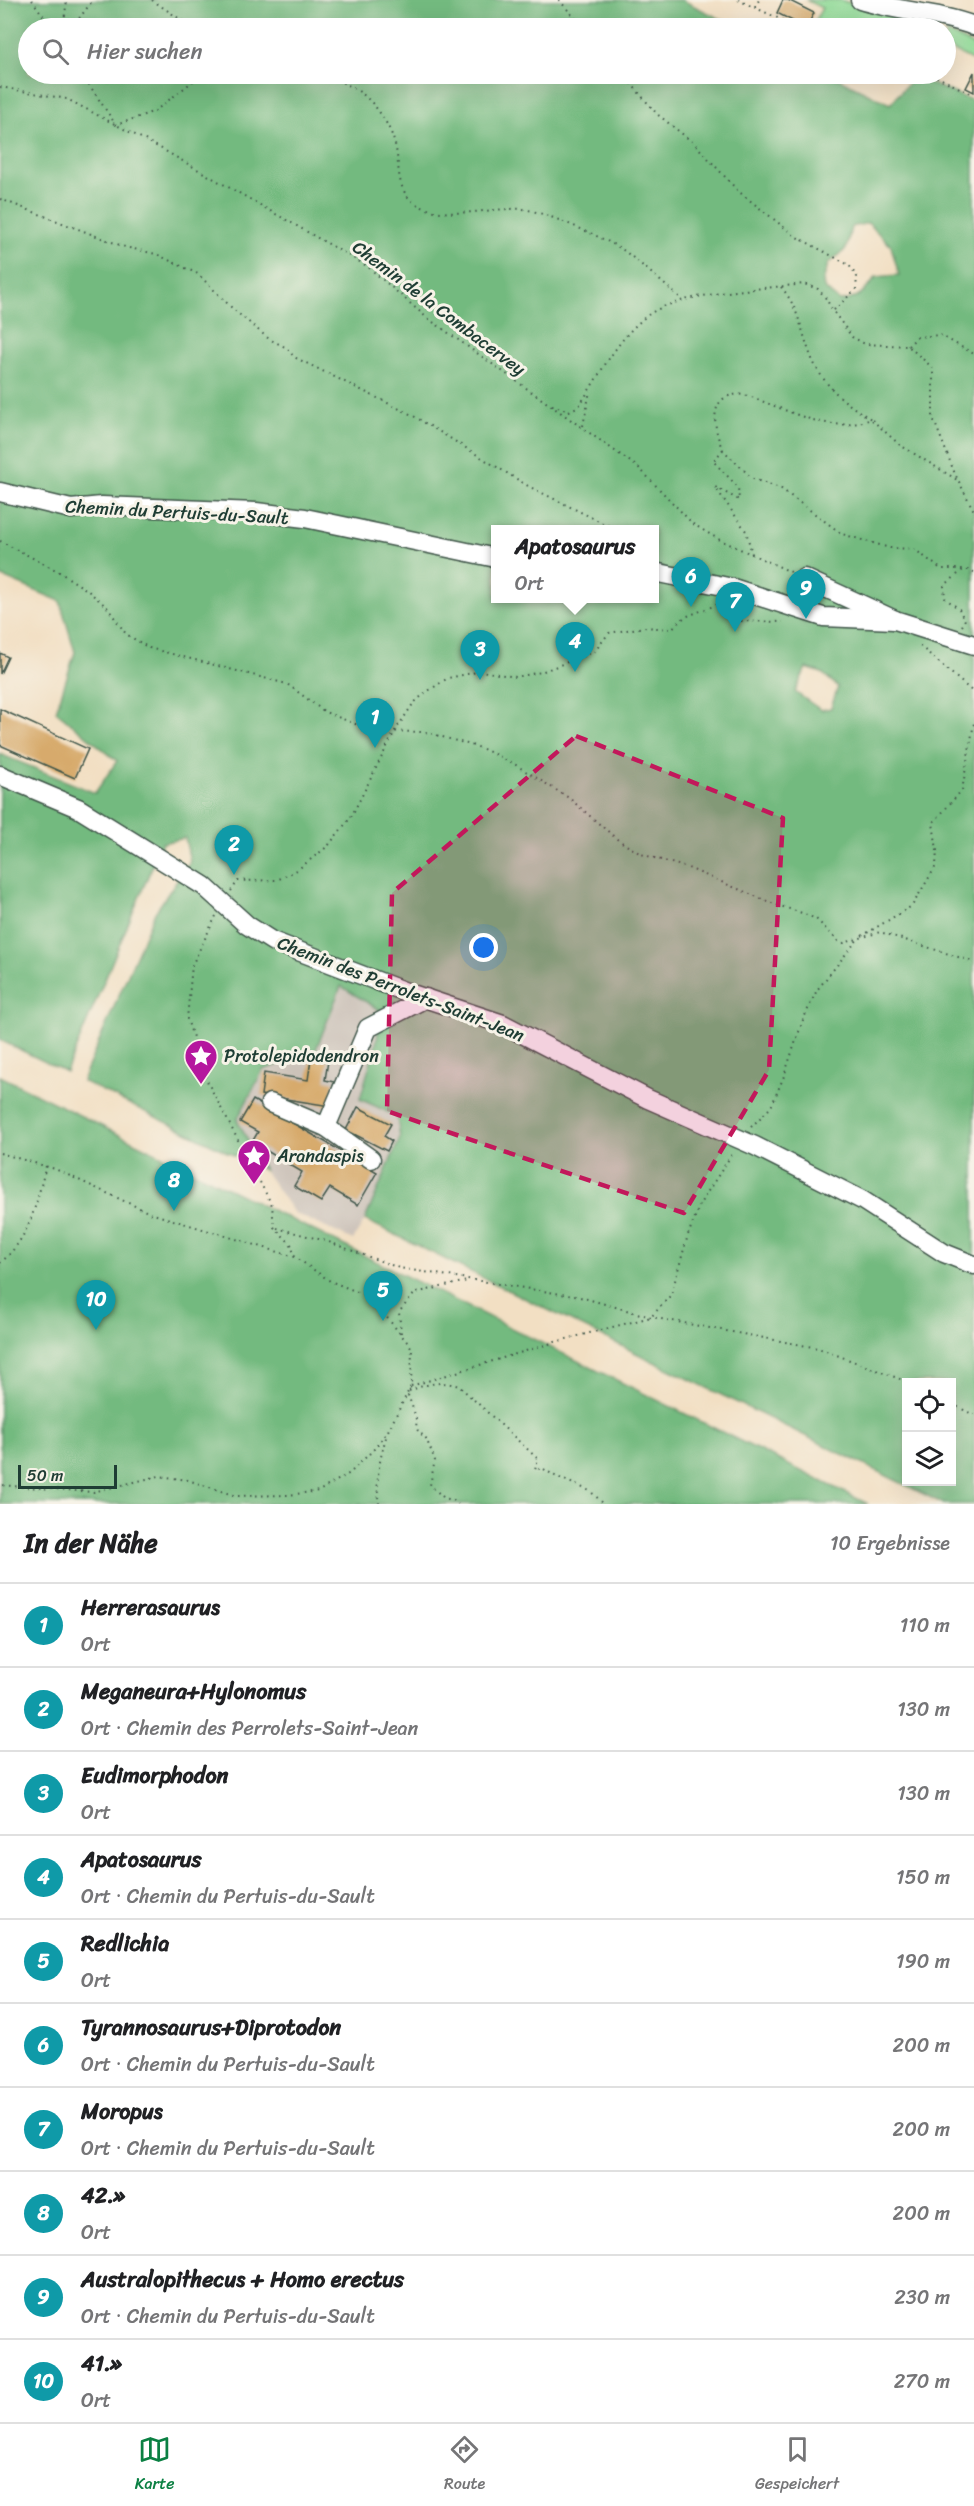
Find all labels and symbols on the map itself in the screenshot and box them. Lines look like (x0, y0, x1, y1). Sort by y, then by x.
street label: Chemin de la Combacervey (345, 232, 533, 385)
street label: Chemin du Pertuis-du-Sault (65, 490, 290, 534)
pin: 6 (672, 558, 710, 607)
pin: 9 (786, 570, 826, 619)
pin: 7 (716, 582, 754, 632)
pin: 4 (556, 622, 594, 672)
pin: 3 (460, 630, 500, 680)
pin: 1 (356, 698, 394, 748)
pin: 2 (214, 826, 254, 875)
street label: Chemin des Perrolets-Saint-Jean (273, 927, 530, 1051)
your location (469, 933, 498, 962)
place icon: Protolepidodendron (183, 1038, 219, 1085)
place label: Protolepidodendron (224, 1040, 379, 1072)
place icon: Arandaspis (236, 1138, 272, 1185)
place label: Arandaspis (276, 1140, 364, 1172)
pin: 8 (154, 1162, 194, 1211)
pin: 5 (364, 1272, 403, 1321)
pin: 10 (76, 1280, 116, 1330)
scale bar (18, 1462, 117, 1490)

